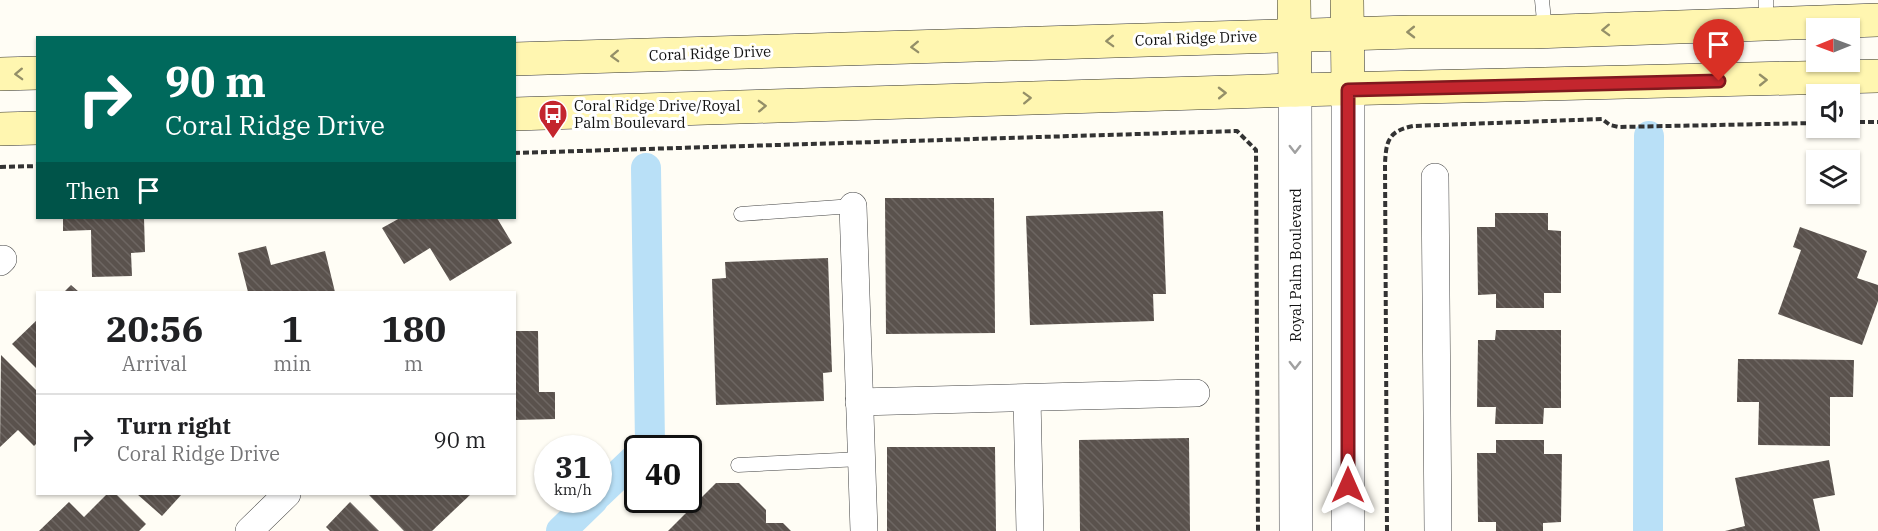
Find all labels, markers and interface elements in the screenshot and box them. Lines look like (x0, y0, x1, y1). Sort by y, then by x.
north arrow (1806, 18, 1860, 72)
map controls (1806, 18, 1860, 204)
pin (1693, 19, 1744, 81)
one-way arrow (1602, 23, 1611, 36)
street label: Coral Ridge Drive (1135, 26, 1257, 50)
one-way arrow (1407, 26, 1416, 38)
icon: arrive (1702, 28, 1735, 61)
one-way arrow (1105, 35, 1114, 47)
street label: Coral Ridge Drive (649, 41, 771, 65)
one-way arrow (910, 41, 919, 53)
one-way arrow (610, 49, 619, 62)
text: 90 m (165, 54, 266, 109)
icon: right (66, 60, 144, 138)
one-way arrow (14, 67, 23, 80)
one-way arrow (1758, 74, 1767, 86)
button: sound (1806, 84, 1860, 138)
one-way arrow (1218, 86, 1227, 99)
one-way arrow (1023, 92, 1032, 105)
place label: Coral Ridge Drive/Royal Palm Boulevard (574, 96, 740, 132)
bus stop icon: Coral Ridge Drive/Royal Palm Boulevard (537, 98, 569, 140)
one-way arrow (757, 100, 766, 113)
text: Coral Ridge Drive (165, 107, 385, 142)
one-way arrow (1289, 144, 1301, 153)
button: layers (1806, 150, 1860, 204)
icon: arrive (132, 174, 165, 207)
text: Then (66, 176, 120, 205)
street label: Royal Palm Boulevard (1286, 188, 1305, 342)
text: 20:56 (106, 305, 203, 352)
text: 1 (281, 305, 303, 352)
text: 180 (381, 305, 446, 352)
text: Arrival (122, 350, 187, 377)
text: min (273, 350, 311, 377)
text: m (404, 350, 423, 377)
one-way arrow (1289, 360, 1301, 369)
text: Turn right (117, 411, 231, 440)
icon: right (66, 423, 99, 456)
text: 90 m (434, 425, 486, 454)
speed limit sign: 40 (624, 435, 702, 513)
text: Coral Ridge Drive (117, 440, 280, 467)
text: 31 (555, 447, 591, 486)
position arrow (1316, 453, 1380, 517)
text: km/h (554, 480, 592, 499)

